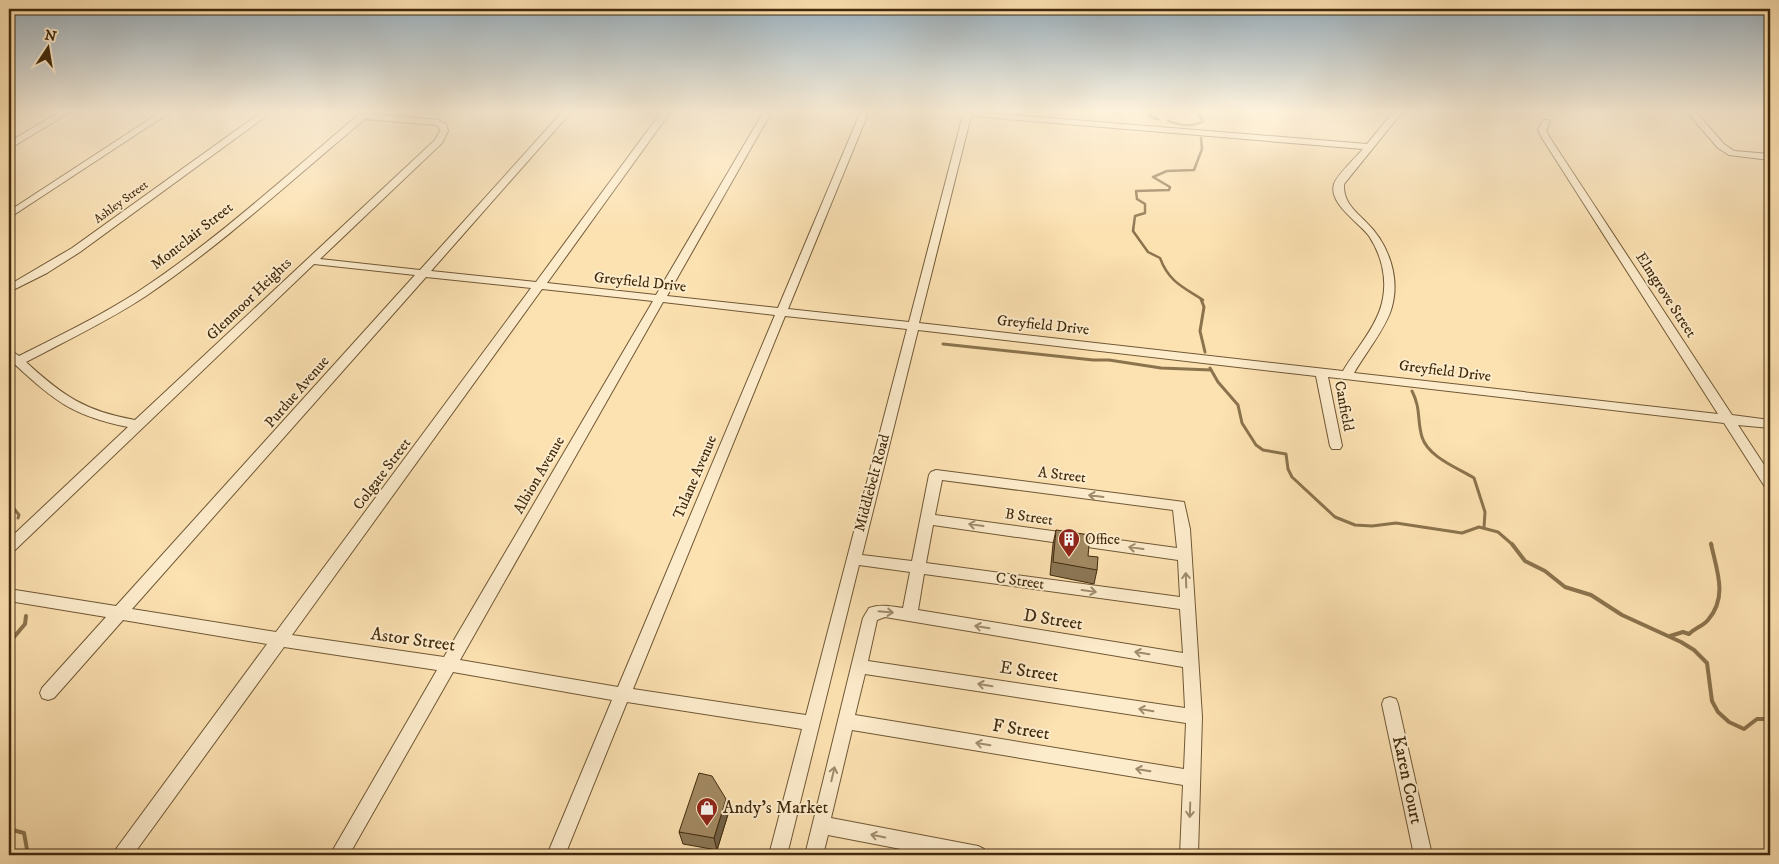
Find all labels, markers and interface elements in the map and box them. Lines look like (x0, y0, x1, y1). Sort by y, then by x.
north arrow (22, 22, 72, 72)
text: N (43, 26, 58, 46)
street label: Ashley Street (91, 177, 151, 227)
street label: Montclair Street (147, 198, 237, 274)
street label: Elmgrove Street (1631, 249, 1701, 341)
street label: Glenmoor Heights (203, 254, 295, 344)
street label: Greyfield Drive (593, 268, 687, 296)
street label: Greyfield Drive (996, 311, 1090, 339)
street label: Purdue Avenue (261, 352, 333, 432)
street label: Greyfield Drive (1398, 356, 1492, 386)
street label: Canfield (1330, 379, 1358, 433)
street label: Tulane Avenue (669, 432, 721, 522)
street label: Middlebelt Road (850, 432, 894, 534)
street label: Albion Avenue (509, 433, 569, 517)
street label: Colgate Street (349, 434, 415, 514)
street label: A Street (1037, 463, 1087, 487)
one-way arrow (1088, 491, 1104, 501)
street label: B Street (1004, 504, 1054, 530)
one-way arrow (968, 520, 984, 530)
building icon: Office (1057, 527, 1081, 558)
place label: Office (1085, 530, 1120, 549)
one-way arrow (1129, 543, 1145, 553)
street label: C Street (995, 568, 1046, 594)
one-way arrow (1181, 572, 1190, 588)
one-way arrow (1081, 586, 1097, 596)
street label: D Street (1022, 604, 1084, 636)
one-way arrow (878, 608, 894, 617)
one-way arrow (974, 622, 990, 632)
street label: Astor Street (369, 623, 457, 657)
one-way arrow (1134, 648, 1150, 658)
street label: E Street (998, 657, 1060, 688)
one-way arrow (977, 680, 993, 690)
one-way arrow (1138, 704, 1154, 714)
street label: F Street (991, 715, 1051, 745)
street label: Karen Court (1387, 734, 1427, 826)
one-way arrow (975, 738, 991, 748)
one-way arrow (1135, 765, 1151, 775)
one-way arrow (829, 766, 838, 782)
shop icon: Andy's Market (695, 796, 719, 827)
place label: Andy's Market (723, 797, 829, 819)
one-way arrow (1186, 802, 1195, 818)
one-way arrow (871, 831, 887, 841)

